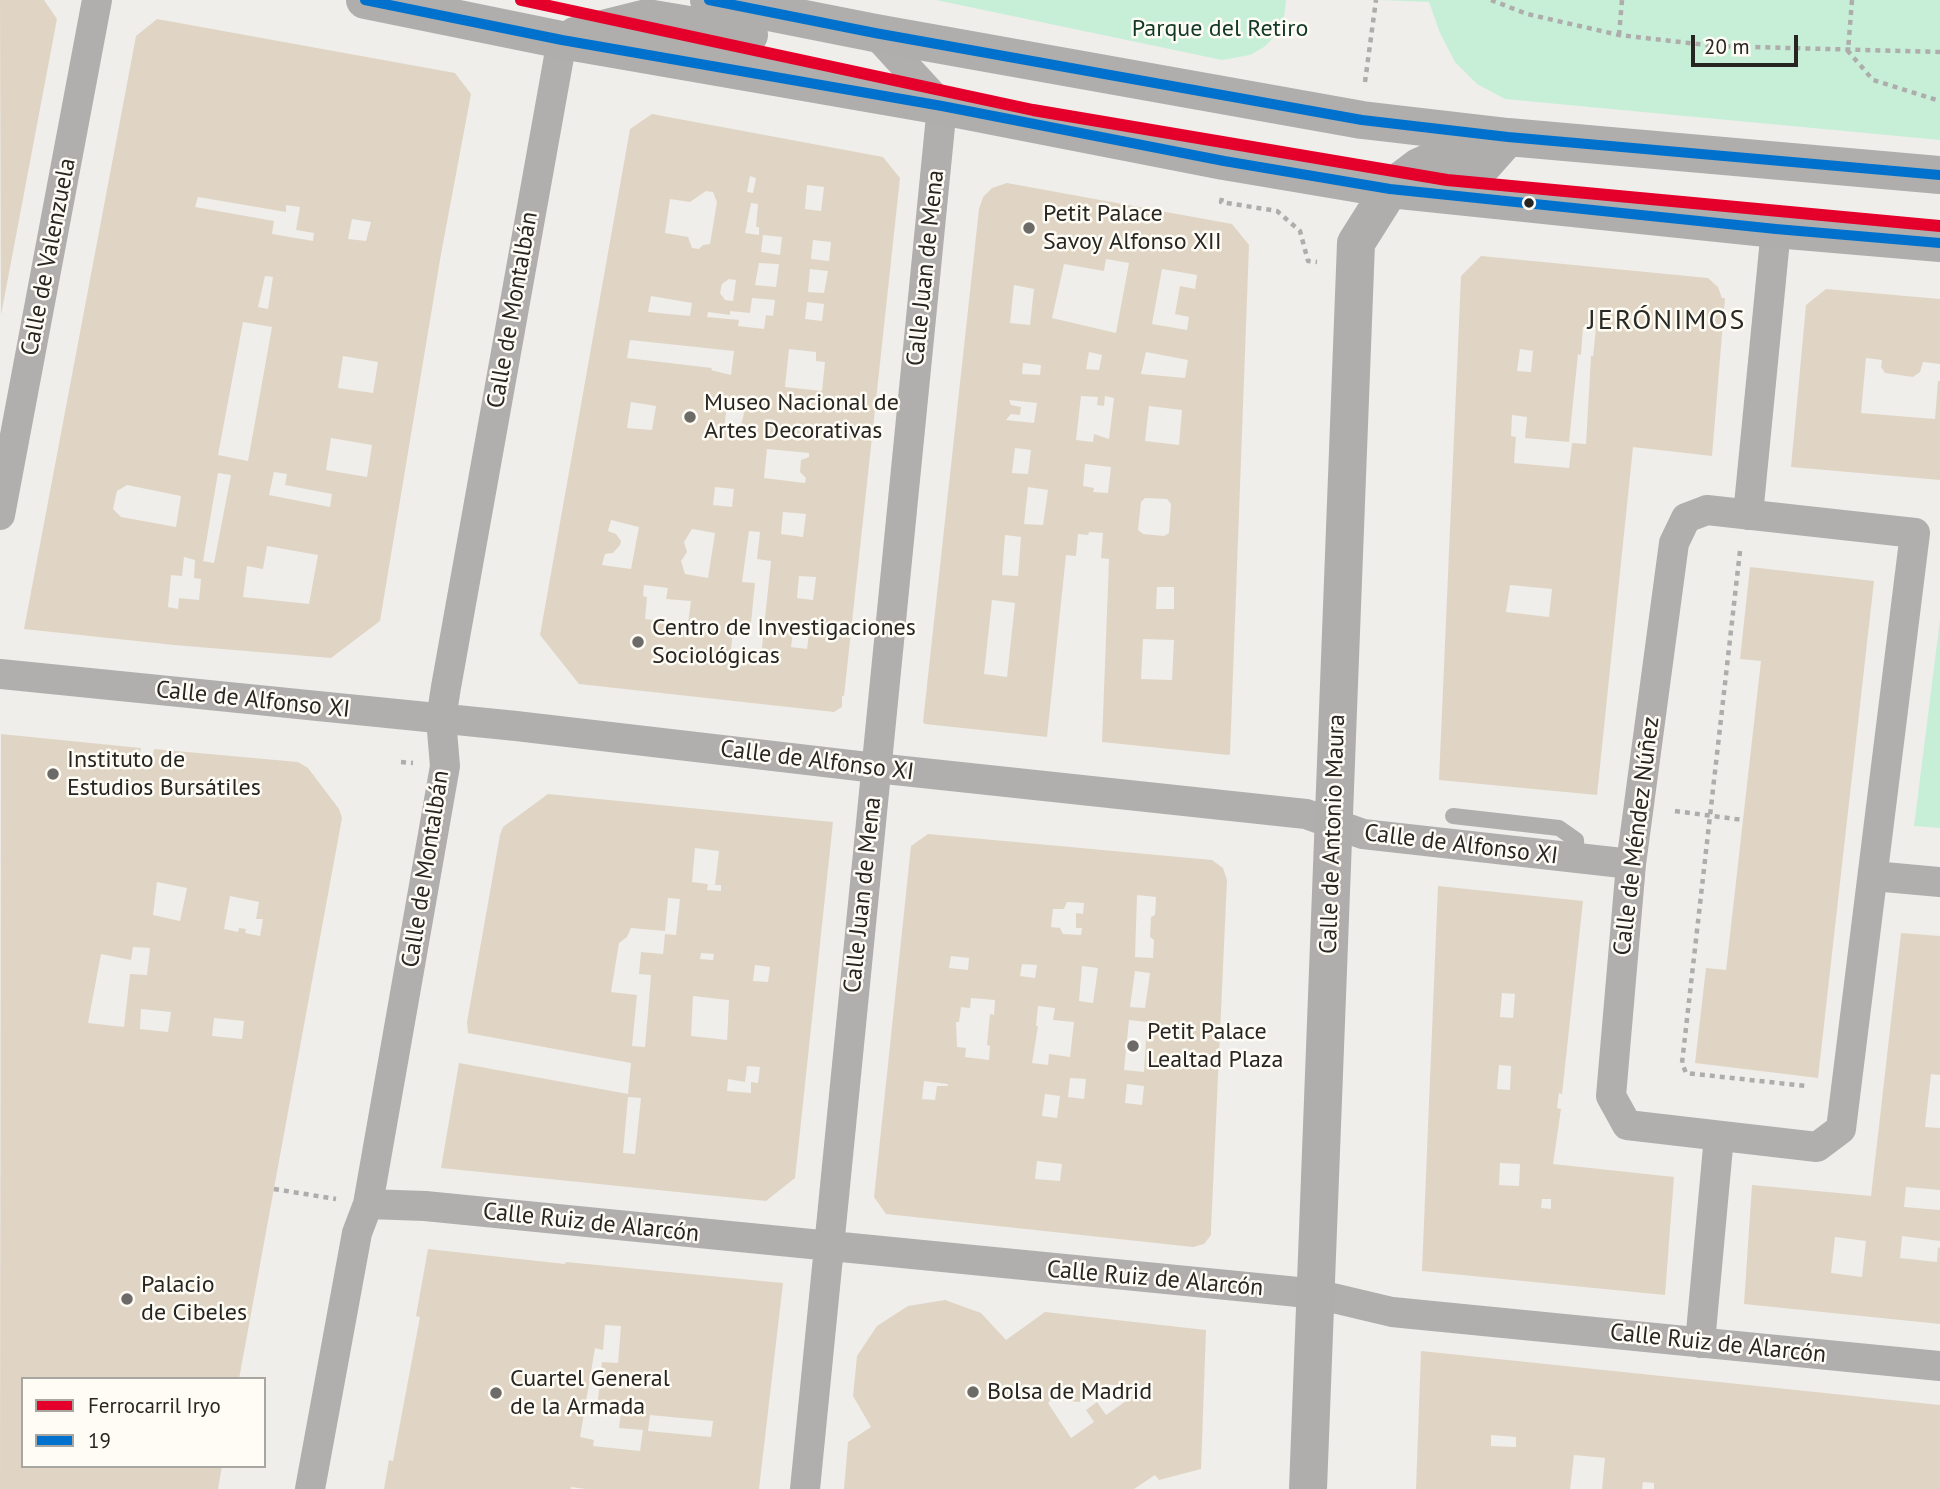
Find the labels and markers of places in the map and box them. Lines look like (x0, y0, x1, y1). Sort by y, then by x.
unlabelled marker (1522, 196, 1536, 210)
place label: Petit Palace Savoy Alfonso XII (1043, 200, 1222, 256)
marker: Petit Palace Savoy Alfonso XII (1021, 220, 1037, 236)
place label: Museo Nacional de Artes Decorativas (704, 389, 899, 445)
marker: Museo Nacional de Artes Decorativas (682, 409, 698, 425)
place label: Centro de Investigaciones Sociológicas (652, 614, 916, 670)
marker: Centro de Investigaciones Sociológicas (630, 634, 646, 650)
place label: Instituto de Estudios Bursátiles (67, 746, 261, 802)
marker: Instituto de Estudios Bursátiles (45, 766, 61, 782)
place label: Petit Palace Lealtad Plaza (1147, 1018, 1283, 1074)
marker: Petit Palace Lealtad Plaza (1125, 1038, 1141, 1054)
place label: Palacio de Cibeles (141, 1271, 247, 1327)
marker: Palacio de Cibeles (119, 1291, 135, 1307)
place label: Cuartel General de la Armada (510, 1365, 670, 1421)
place label: Bolsa de Madrid (987, 1378, 1152, 1406)
marker: Bolsa de Madrid (965, 1384, 981, 1400)
marker: Cuartel General de la Armada (488, 1385, 504, 1401)

